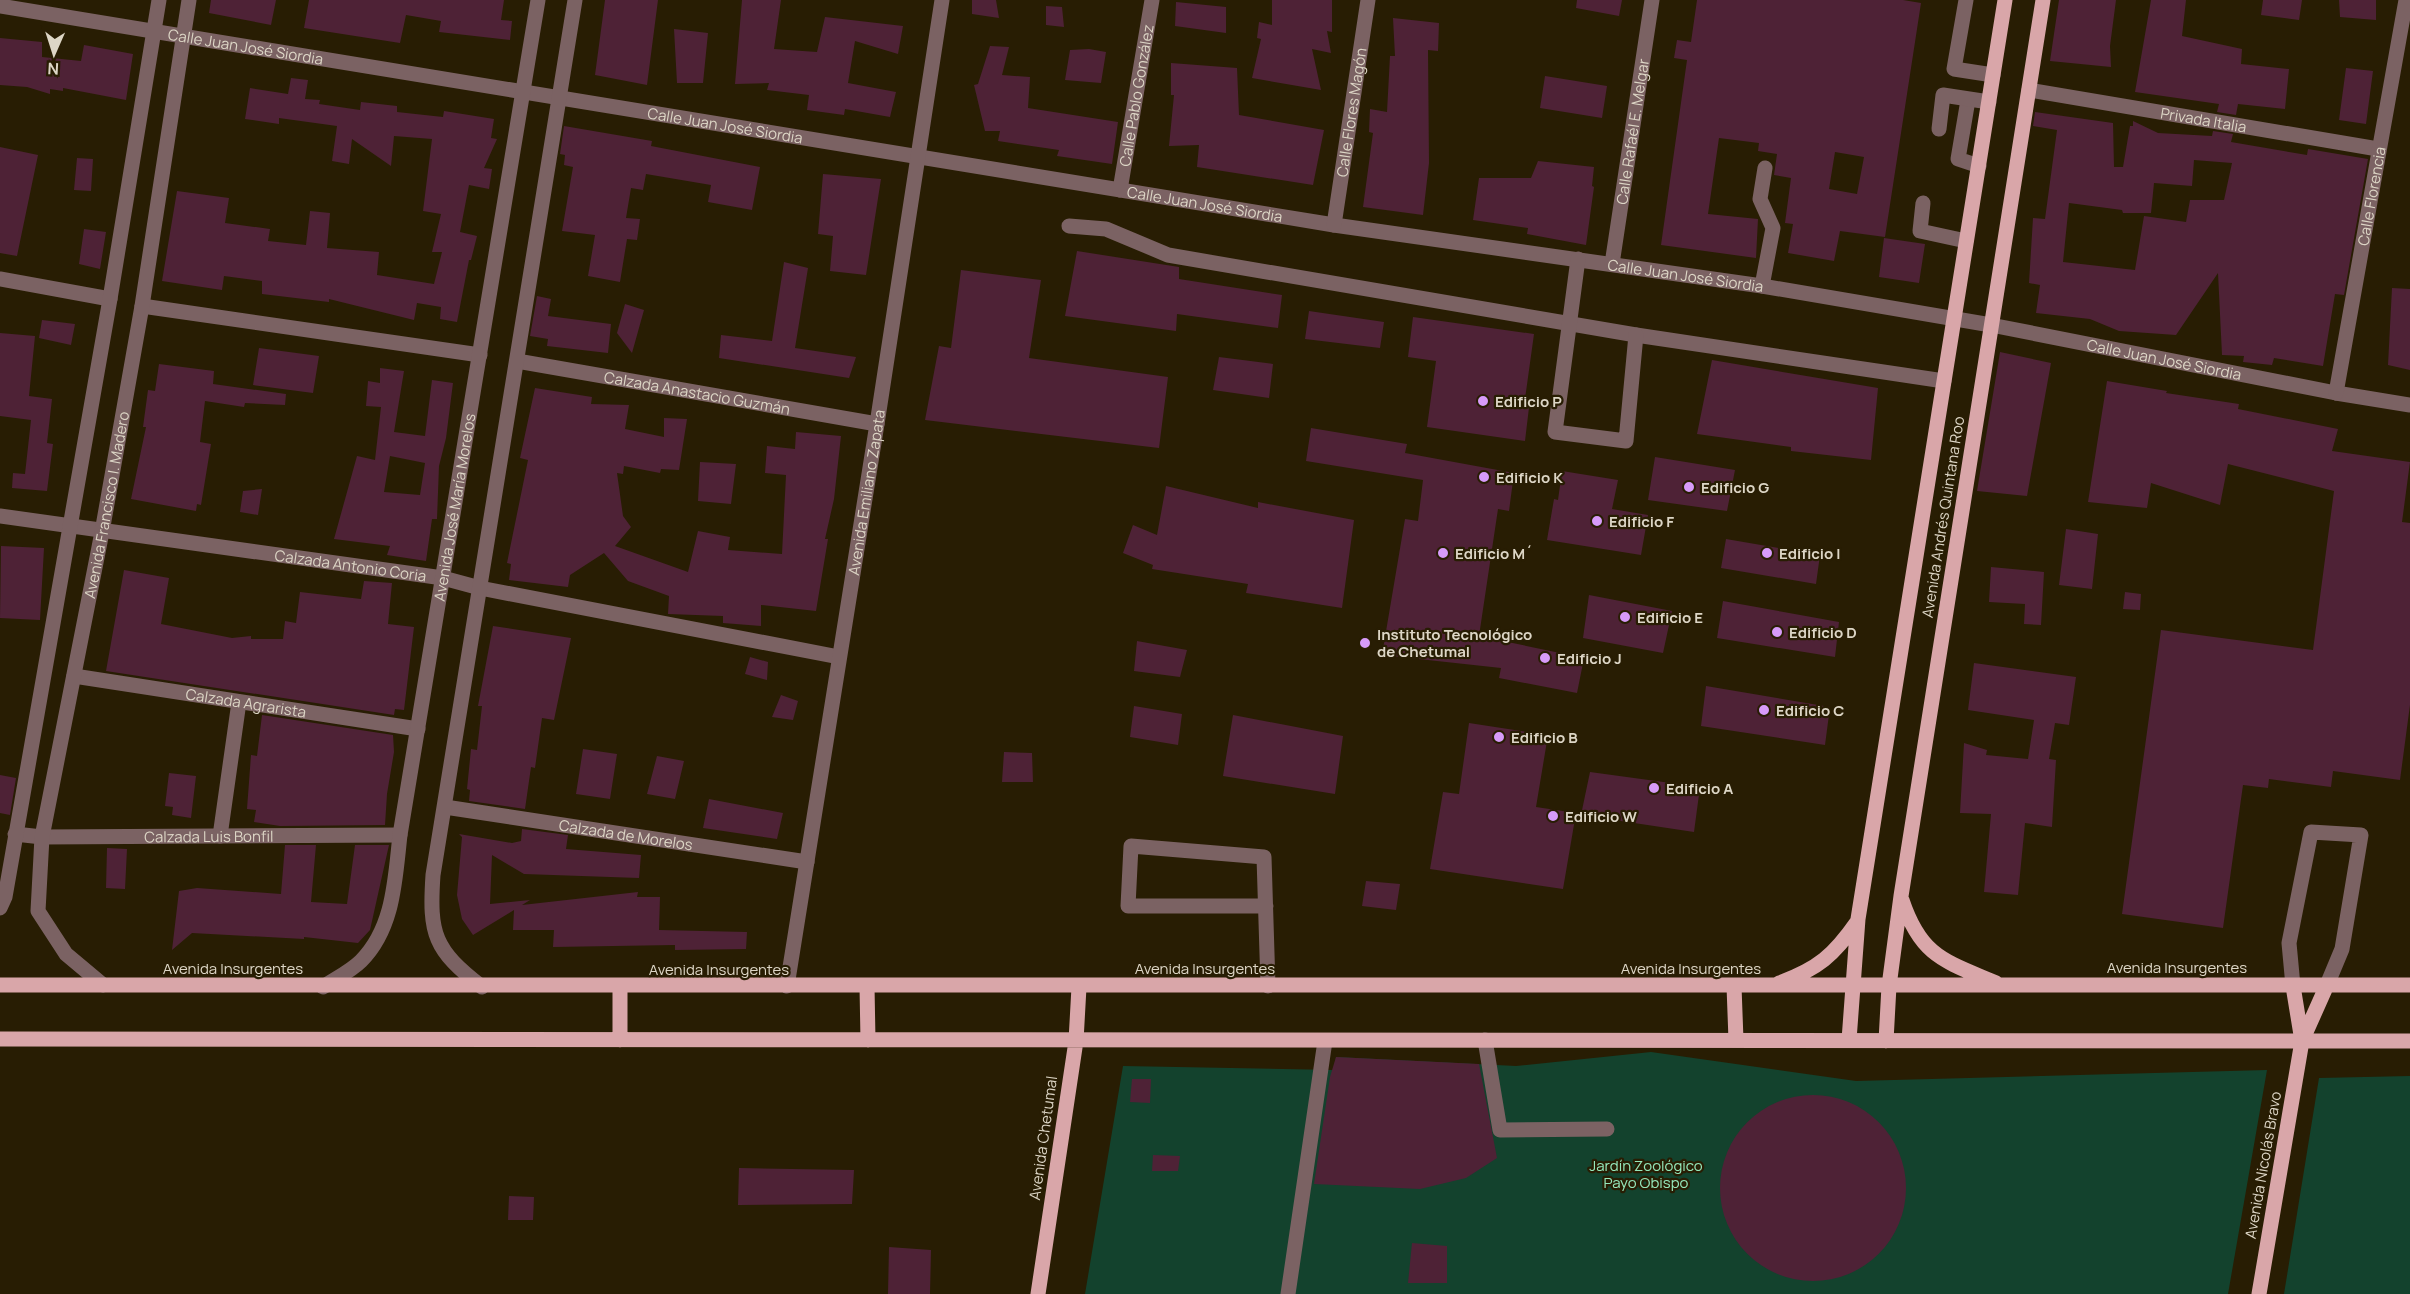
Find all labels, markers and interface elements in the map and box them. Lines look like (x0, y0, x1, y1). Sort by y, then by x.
street label: Calle Juan José Siordia (166, 23, 325, 69)
street label: Calle Pablo González (1114, 23, 1158, 168)
north arrow (24, 24, 84, 84)
street label: Calle Flores Magón (1331, 46, 1371, 178)
street label: Calle Rafaél E. Melgar (1611, 57, 1654, 206)
text: N (47, 58, 60, 80)
street label: Calle Juan José Siordia (646, 102, 805, 148)
street label: Privada Italia (2159, 102, 2248, 137)
street label: Calle Florencia (2352, 145, 2390, 247)
street label: Calle Juan José Siordia (1126, 181, 1284, 227)
street label: Calle Juan José Siordia (1606, 254, 1765, 297)
street label: Calle Juan José Siordia (2085, 334, 2243, 385)
street label: Calzada Anastacio Guzmán (603, 366, 792, 419)
place label: Edificio P (1495, 391, 1562, 412)
marker: Edificio P (1476, 394, 1490, 408)
street label: Avenida Emiliano Zapata (842, 408, 890, 577)
street label: Avenida Francisco I. Madero (79, 410, 134, 600)
street label: Avenida José María Morelos (428, 412, 480, 603)
street label: Avenida Andrés Quintana Roo (1917, 415, 1969, 619)
place label: Edificio K (1496, 467, 1563, 488)
marker: Edificio K (1477, 470, 1491, 484)
place label: Edificio G (1701, 477, 1769, 498)
marker: Edificio G (1682, 480, 1696, 494)
place label: Edificio F (1609, 511, 1674, 532)
marker: Edificio F (1590, 514, 1604, 528)
place label: Edificio M´ (1455, 543, 1533, 564)
place label: Edificio I (1779, 543, 1840, 564)
street label: Calzada Antonio Coria (273, 544, 428, 586)
marker: Edificio M´ (1436, 546, 1450, 560)
marker: Edificio I (1760, 546, 1774, 560)
place label: Edificio E (1637, 607, 1703, 628)
marker: Edificio E (1618, 610, 1632, 624)
place label: Edificio D (1789, 622, 1857, 643)
place label: Instituto Tecnológico de Chetumal (1377, 624, 1532, 662)
marker: Edificio D (1770, 625, 1784, 639)
marker: Instituto Tecnológico de Chetumal (1358, 636, 1372, 650)
place label: Edificio J (1557, 648, 1622, 669)
marker: Edificio J (1538, 651, 1552, 665)
street label: Calzada Agrarista (184, 683, 308, 722)
place label: Edificio C (1776, 700, 1844, 721)
marker: Edificio C (1757, 703, 1771, 717)
place label: Edificio B (1511, 727, 1578, 748)
marker: Edificio B (1492, 730, 1506, 744)
place label: Edificio A (1666, 778, 1733, 799)
marker: Edificio A (1647, 781, 1661, 795)
place label: Edificio W (1565, 806, 1637, 827)
marker: Edificio W (1546, 809, 1560, 823)
street label: Calzada de Morelos (558, 814, 694, 855)
street label: Calzada Luis Bonfil (144, 825, 273, 847)
street label: Avenida Insurgentes (2107, 957, 2247, 978)
street label: Avenida Insurgentes (163, 958, 303, 979)
street label: Avenida Insurgentes (1135, 958, 1275, 979)
street label: Avenida Insurgentes (1621, 958, 1761, 979)
street label: Avenida Insurgentes (649, 959, 789, 980)
street label: Avenida Chetumal (1024, 1075, 1062, 1201)
street label: Avenida Nicolás Bravo (2240, 1090, 2286, 1240)
park label: Jardín Zoológico Payo Obispo (1589, 1155, 1703, 1193)

